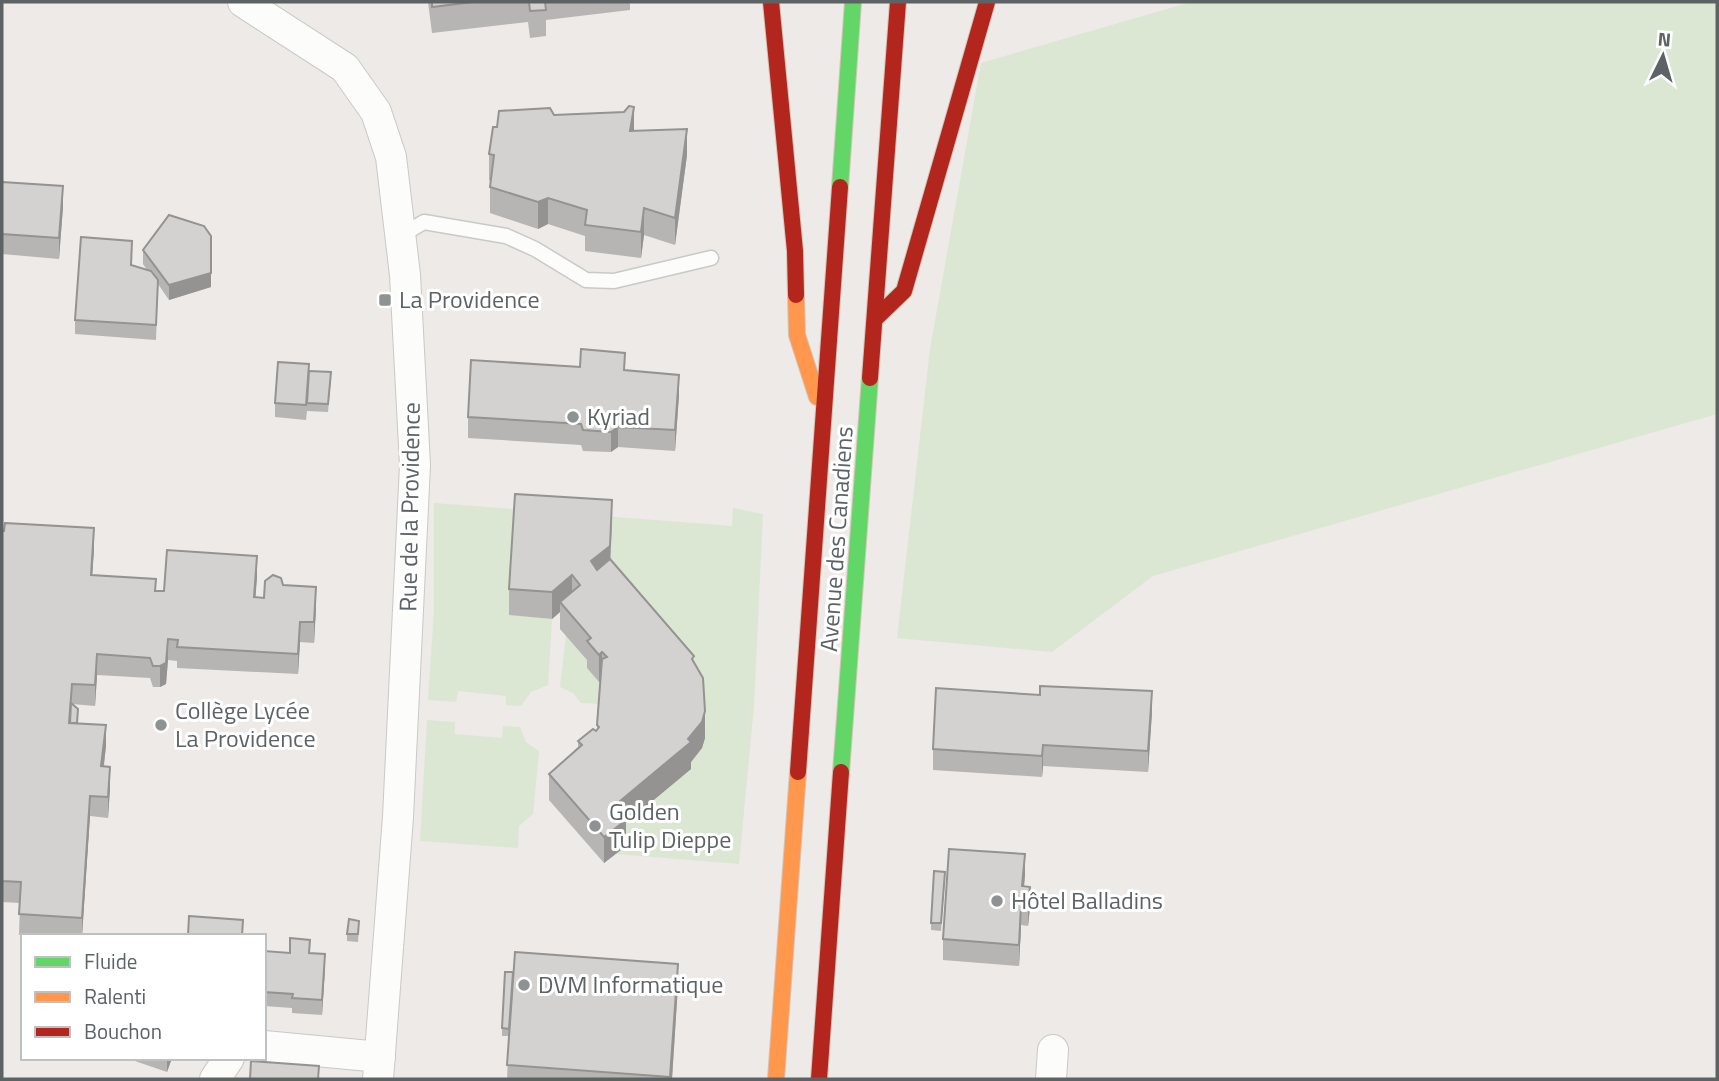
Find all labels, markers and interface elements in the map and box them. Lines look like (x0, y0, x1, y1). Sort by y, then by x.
north arrow (1628, 21, 1698, 91)
text: N (1657, 24, 1672, 54)
place label: La Providence (399, 281, 540, 317)
marker: La Providence (377, 292, 393, 308)
place label: Kyriad (587, 398, 650, 434)
street label: Rue de la Providence (389, 402, 429, 612)
marker: Kyriad (565, 409, 581, 425)
street label: Avenue des Canadiens (810, 425, 862, 653)
place label: Collège Lycée La Providence (175, 692, 316, 756)
marker: Collège Lycée La Providence (153, 717, 169, 733)
place label: Golden Tulip Dieppe (609, 793, 731, 857)
marker: Golden Tulip Dieppe (587, 818, 603, 834)
place label: Hôtel Balladins (1011, 882, 1163, 918)
marker: Hôtel Balladins (989, 893, 1005, 909)
legend (21, 934, 266, 1060)
text: Fluide (84, 945, 137, 977)
place label: DVM Informatique (538, 966, 723, 1002)
marker: DVM Informatique (516, 977, 532, 993)
text: Ralenti (84, 980, 146, 1012)
text: Bouchon (84, 1015, 162, 1047)

